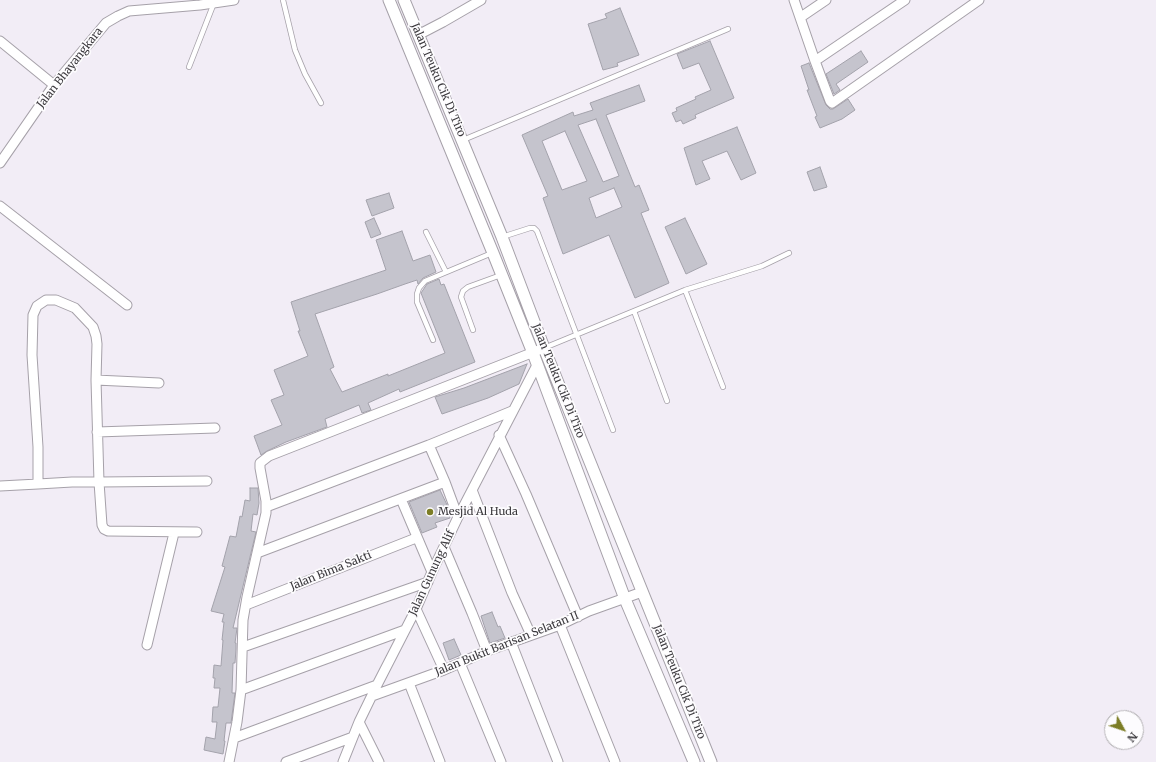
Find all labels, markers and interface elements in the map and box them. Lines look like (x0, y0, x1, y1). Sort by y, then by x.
street label: Jalan Teuku Cik Di Tiro (408, 21, 468, 139)
street label: Jalan Bhayangkara (34, 25, 106, 111)
street label: Jalan Teuku Cik Di Tiro (529, 322, 587, 440)
place label: Mesjid Al Huda (438, 505, 518, 519)
marker: Mesjid Al Huda (425, 507, 435, 517)
street label: Jalan Gunung Alif (406, 528, 458, 618)
street label: Jalan Bima Sakti (288, 549, 374, 593)
street label: Jalan Bukit Barisan Selatan II (433, 609, 581, 679)
street label: Jalan Teuku Cik Di Tiro (650, 623, 708, 741)
north arrow (1104, 710, 1144, 750)
text: N (1124, 729, 1141, 745)

